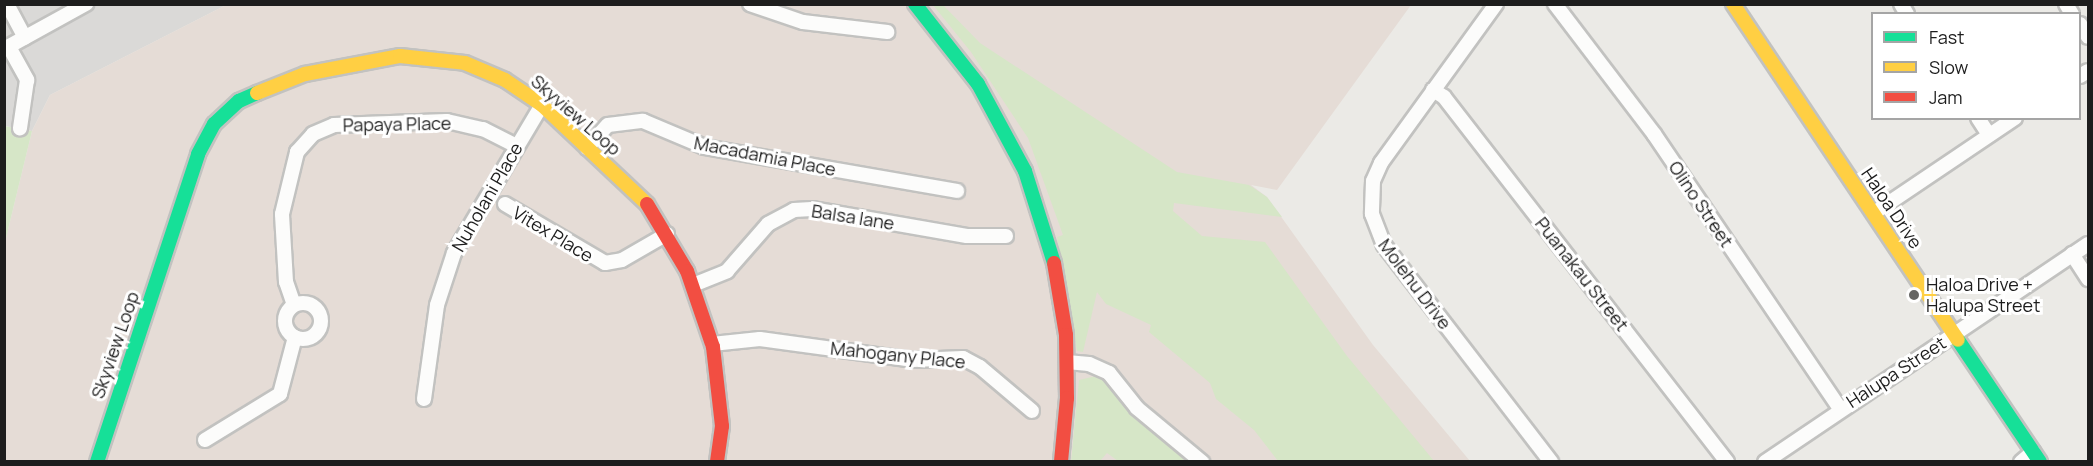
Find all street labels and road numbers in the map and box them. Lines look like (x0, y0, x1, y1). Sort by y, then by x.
street label: Skyview Loop (527, 70, 625, 160)
street label: Papaya Place (343, 112, 451, 136)
street label: Macadamia Place (692, 132, 838, 180)
street label: Nuholani Place (447, 139, 527, 255)
street label: Olino Street (1664, 157, 1738, 251)
street label: Haloa Drive (1857, 163, 1927, 253)
street label: Balsa lane (810, 200, 896, 234)
street label: Vitex Place (509, 202, 597, 266)
street label: Puanakau Street (1531, 213, 1633, 335)
street label: Molehu Drive (1374, 235, 1456, 333)
street label: Skyview Loop (87, 289, 143, 401)
street label: Halupa Street (1842, 332, 1950, 412)
street label: Mahogany Place (829, 337, 967, 373)

